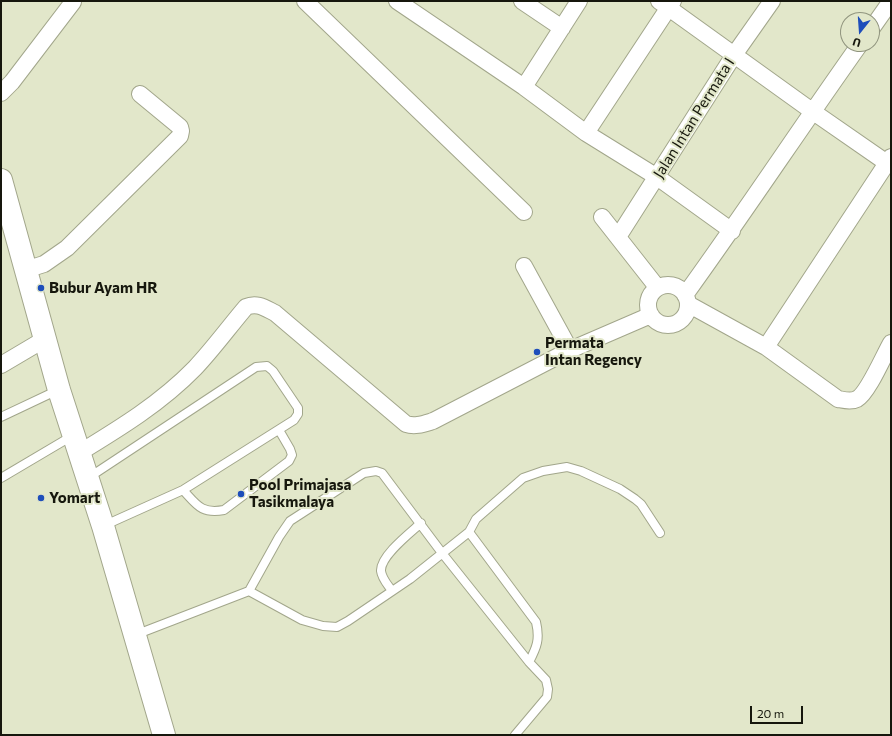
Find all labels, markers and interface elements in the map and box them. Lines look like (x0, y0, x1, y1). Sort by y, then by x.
north arrow (840, 12, 880, 52)
text: U (851, 36, 862, 50)
street label: Jalan Intan Permata I (650, 54, 738, 182)
place label: Bubur Ayam HR (49, 279, 158, 297)
marker: Bubur Ayam HR (36, 283, 46, 293)
place label: Permata Intan Regency (545, 334, 642, 369)
marker: Permata Intan Regency (532, 347, 542, 357)
place label: Pool Primajasa Tasikmalaya (249, 476, 351, 511)
place label: Yomart (49, 489, 100, 507)
marker: Pool Primajasa Tasikmalaya (236, 489, 246, 499)
marker: Yomart (36, 493, 46, 503)
scale bar (752, 698, 805, 724)
text: 20 m (757, 706, 784, 720)

